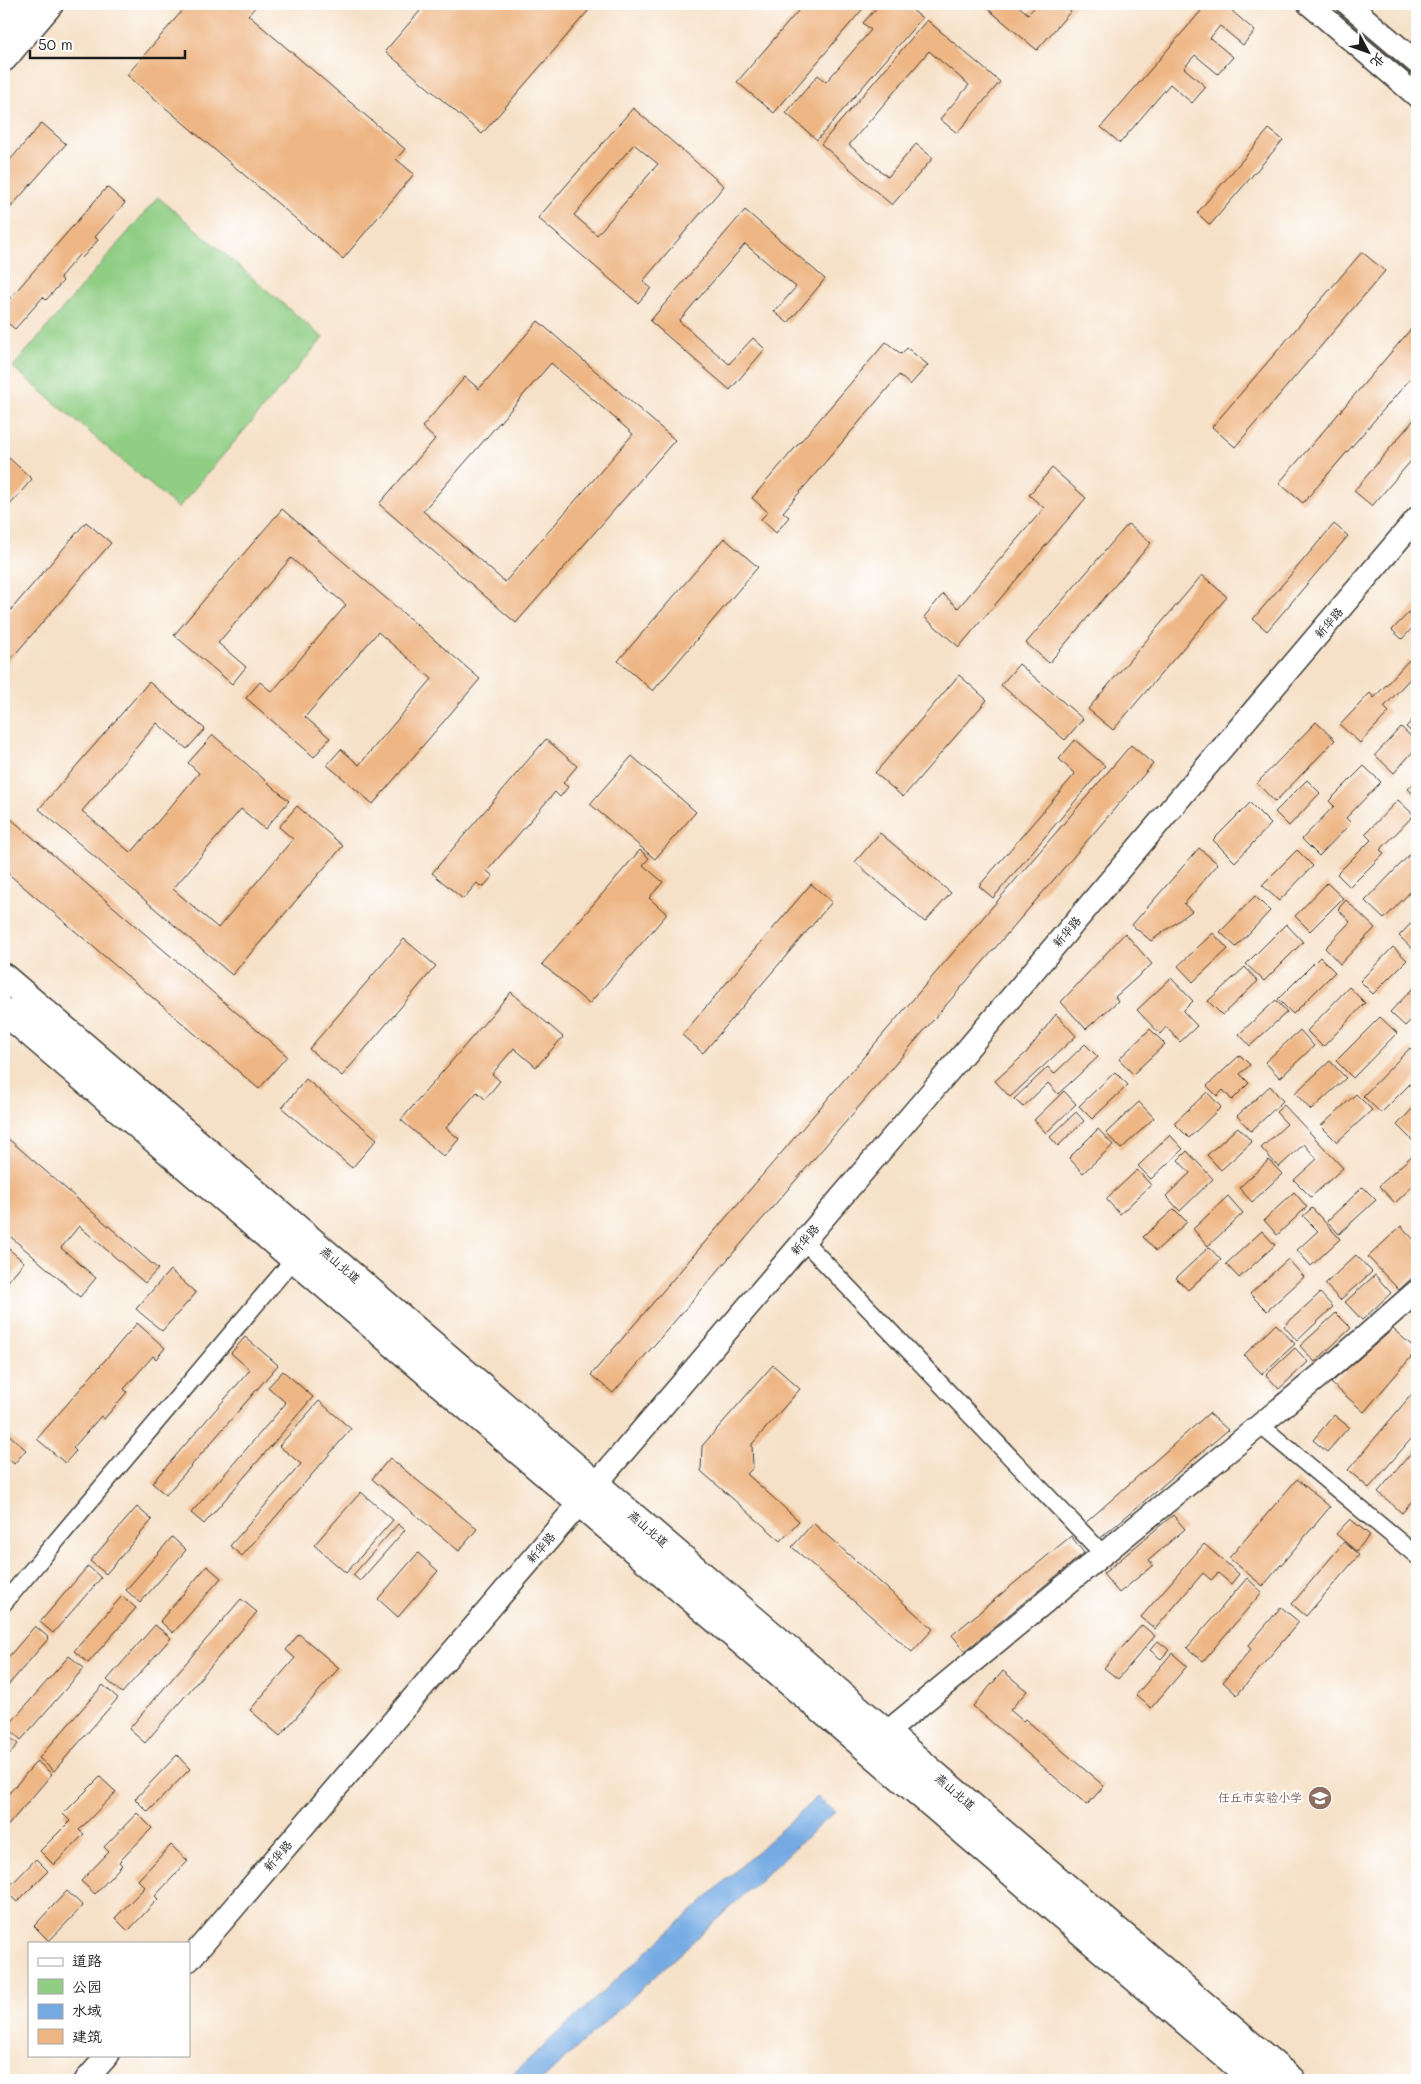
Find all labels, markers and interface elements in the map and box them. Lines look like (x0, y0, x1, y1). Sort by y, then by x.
scale bar (30, 28, 185, 60)
north arrow (1344, 28, 1394, 78)
text: 50 m (38, 34, 73, 54)
text: 北 (1366, 49, 1390, 72)
street label: 新华路 (1311, 603, 1346, 641)
street label: 新华路 (1049, 912, 1084, 950)
street label: 新华路 (786, 1221, 822, 1258)
street label: 燕山北道 (317, 1242, 364, 1286)
street label: 燕山北道 (625, 1506, 672, 1550)
street label: 新华路 (522, 1529, 558, 1566)
street label: 燕山北道 (932, 1769, 979, 1813)
school or university icon: 任丘市实验小学 (1307, 1785, 1333, 1811)
place label: 任丘市实验小学 (1218, 1789, 1302, 1805)
street label: 新华路 (259, 1837, 295, 1874)
legend (28, 1942, 190, 2056)
text: 道路 (72, 1950, 102, 1970)
text: 公园 (72, 1976, 102, 1996)
text: 水域 (72, 2000, 102, 2020)
text: 建筑 (72, 2026, 102, 2046)

